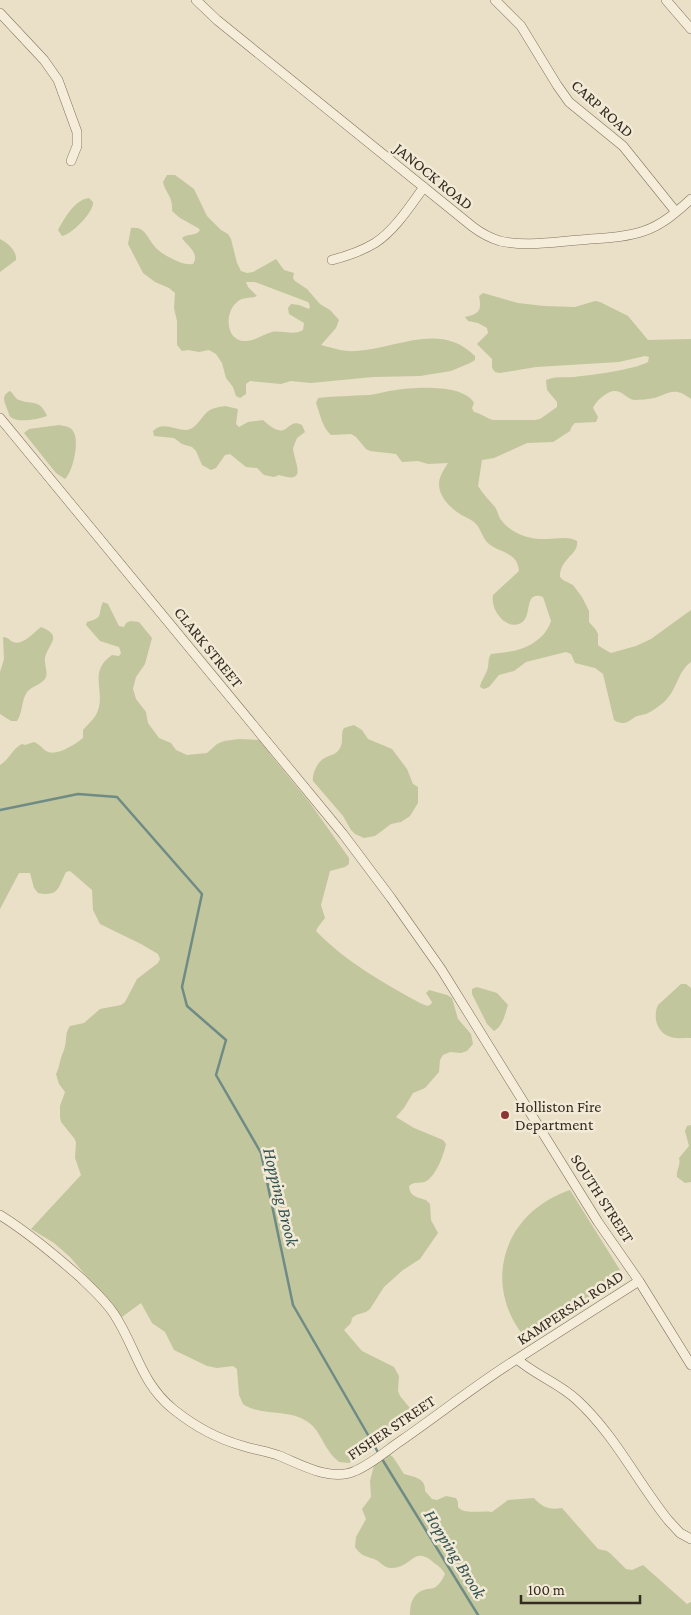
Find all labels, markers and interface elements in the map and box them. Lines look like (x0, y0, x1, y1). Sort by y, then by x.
street label: CARP ROAD (568, 76, 637, 141)
street label: JANOCK ROAD (389, 138, 476, 214)
street label: CLARK STREET (171, 604, 246, 691)
place label: Holliston Fire Department (515, 1098, 601, 1134)
marker: Holliston Fire Department (499, 1109, 511, 1121)
water label: Hopping Brook (259, 1146, 303, 1250)
street label: SOUTH STREET (568, 1151, 638, 1246)
street label: KAMPERSAL ROAD (514, 1267, 627, 1348)
street label: FISHER STREET (344, 1392, 439, 1463)
water label: Hopping Brook (420, 1506, 491, 1603)
scale bar (521, 1572, 640, 1604)
text: 100 m (528, 1582, 565, 1598)

